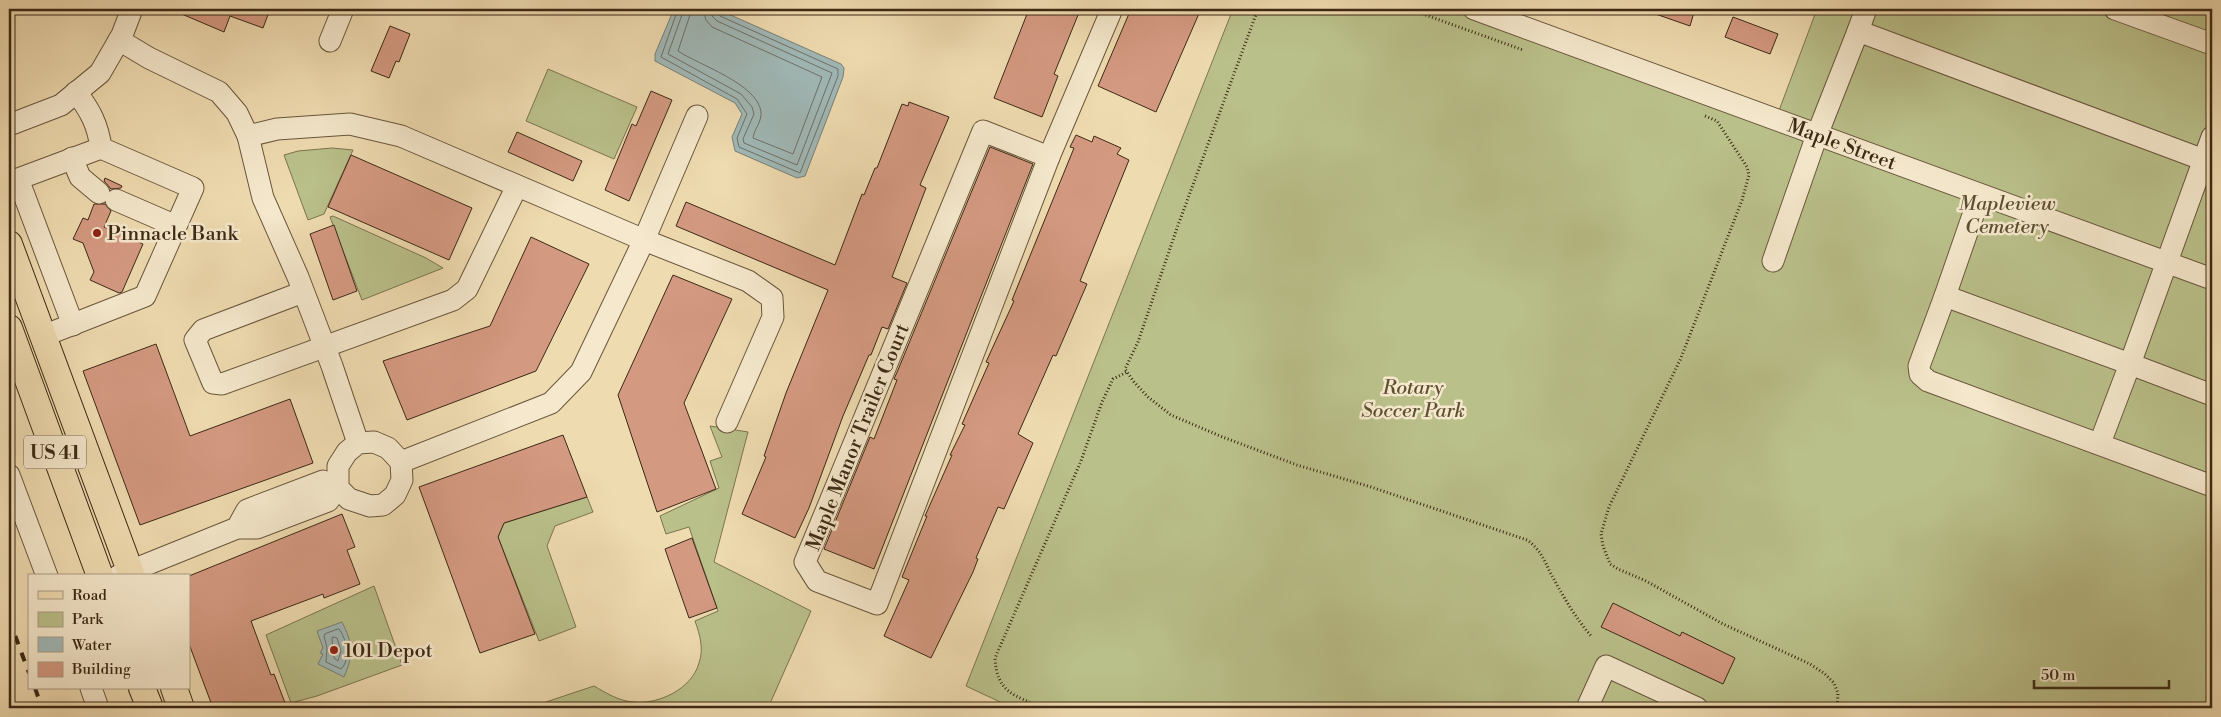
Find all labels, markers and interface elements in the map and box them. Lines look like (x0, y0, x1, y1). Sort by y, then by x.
street label: Maple Street (1784, 114, 1899, 176)
park label: Mapleview Cemetery (1958, 192, 2056, 240)
place label: Pinnacle Bank (107, 222, 239, 247)
marker: Pinnacle Bank (91, 227, 103, 239)
street label: Maple Manor Trailer Court (801, 320, 916, 555)
park label: Rotary Soccer Park (1361, 376, 1465, 424)
road number: US 41 (24, 436, 86, 468)
legend (28, 574, 190, 690)
text: Road (72, 586, 107, 605)
text: Park (72, 610, 104, 629)
text: Water (71, 636, 112, 655)
place label: 101 Depot (344, 639, 433, 664)
marker: 101 Depot (328, 644, 340, 656)
scale bar (2034, 657, 2168, 689)
text: Building (71, 660, 131, 679)
text: 50 m (2041, 666, 2075, 685)

